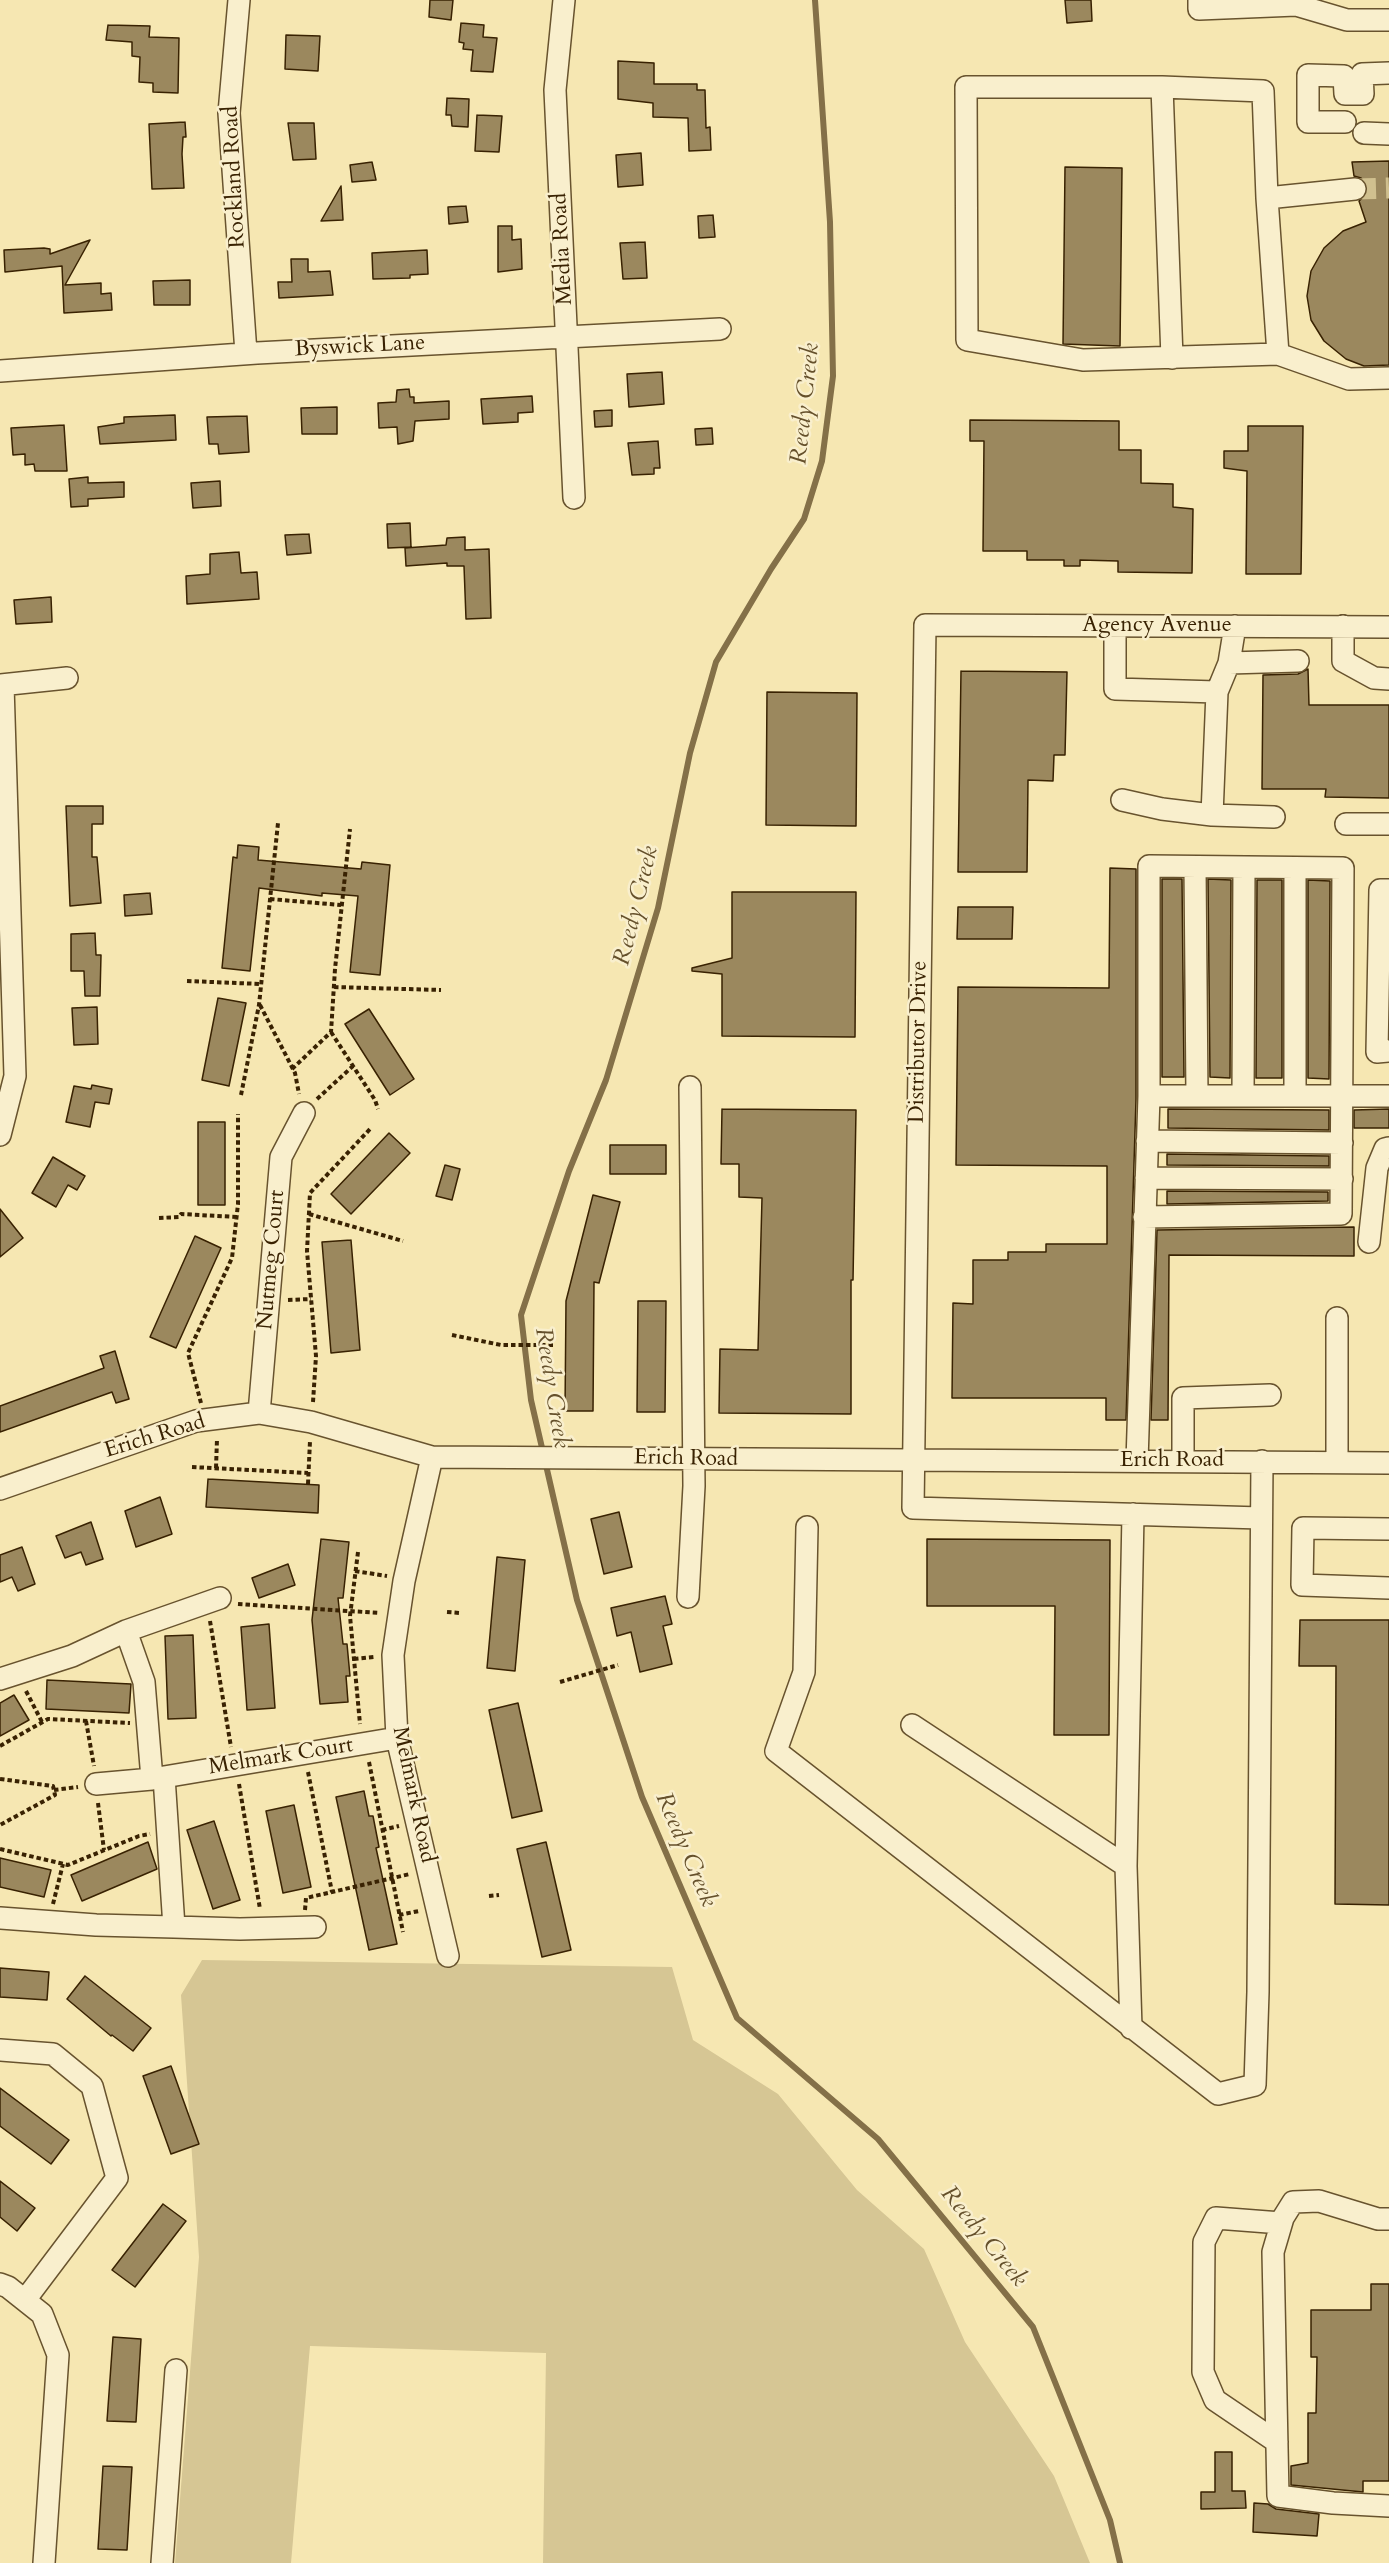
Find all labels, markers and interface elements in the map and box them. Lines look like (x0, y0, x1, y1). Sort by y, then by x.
street label: Rockland Road (218, 105, 252, 249)
street label: Media Road (547, 192, 579, 306)
street label: Byswick Lane (294, 330, 426, 364)
water label: Reedy Creek (785, 342, 827, 466)
street label: Agency Avenue (1082, 613, 1232, 639)
water label: Reedy Creek (608, 843, 666, 969)
street label: Distributor Drive (904, 961, 934, 1123)
street label: Nutmeg Court (253, 1189, 291, 1331)
water label: Reedy Creek (527, 1326, 575, 1450)
street label: Erich Road (101, 1409, 209, 1465)
street label: Erich Road (634, 1445, 738, 1473)
street label: Erich Road (1120, 1448, 1224, 1474)
street label: Melmark Road (386, 1725, 440, 1865)
street label: Melmark Court (207, 1733, 355, 1781)
water label: Reedy Creek (648, 1788, 722, 1912)
water label: Reedy Creek (934, 2181, 1032, 2293)

